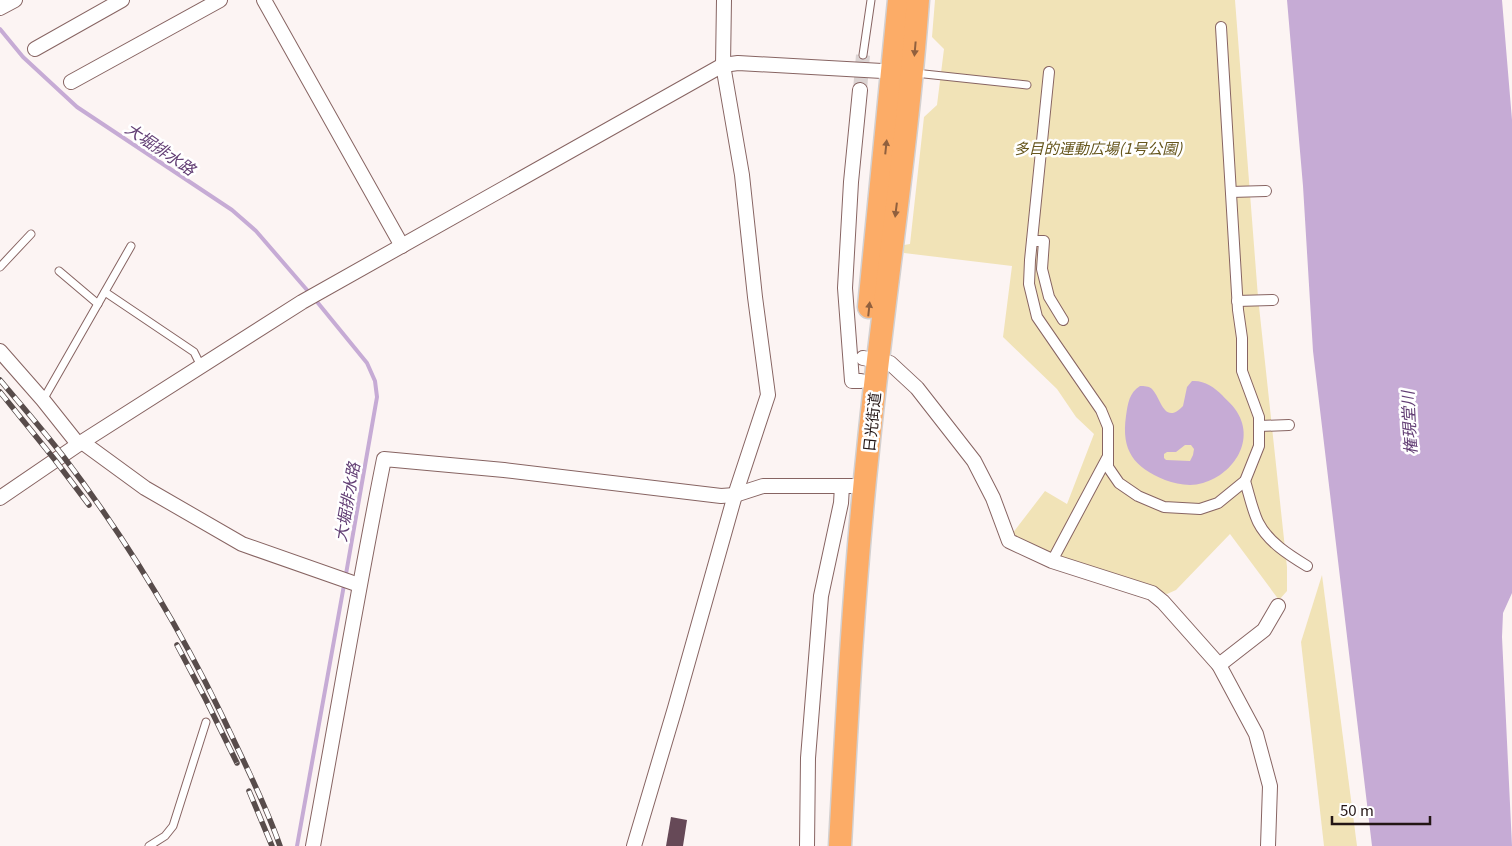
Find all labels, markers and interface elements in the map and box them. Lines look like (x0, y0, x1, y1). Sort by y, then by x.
one-way arrow (910, 41, 918, 57)
water label: 大堀排水路 (121, 116, 203, 181)
park label: 多目的運動広場(1号公園) (1014, 137, 1183, 158)
one-way arrow (882, 139, 890, 155)
one-way arrow (892, 202, 900, 218)
one-way arrow (865, 301, 873, 317)
water label: 権現堂川 (1394, 388, 1422, 456)
street label: 日光街道 (857, 391, 885, 453)
water label: 大堀排水路 (327, 459, 365, 543)
scale bar (1332, 794, 1430, 826)
text: 50 m (1340, 799, 1374, 820)

